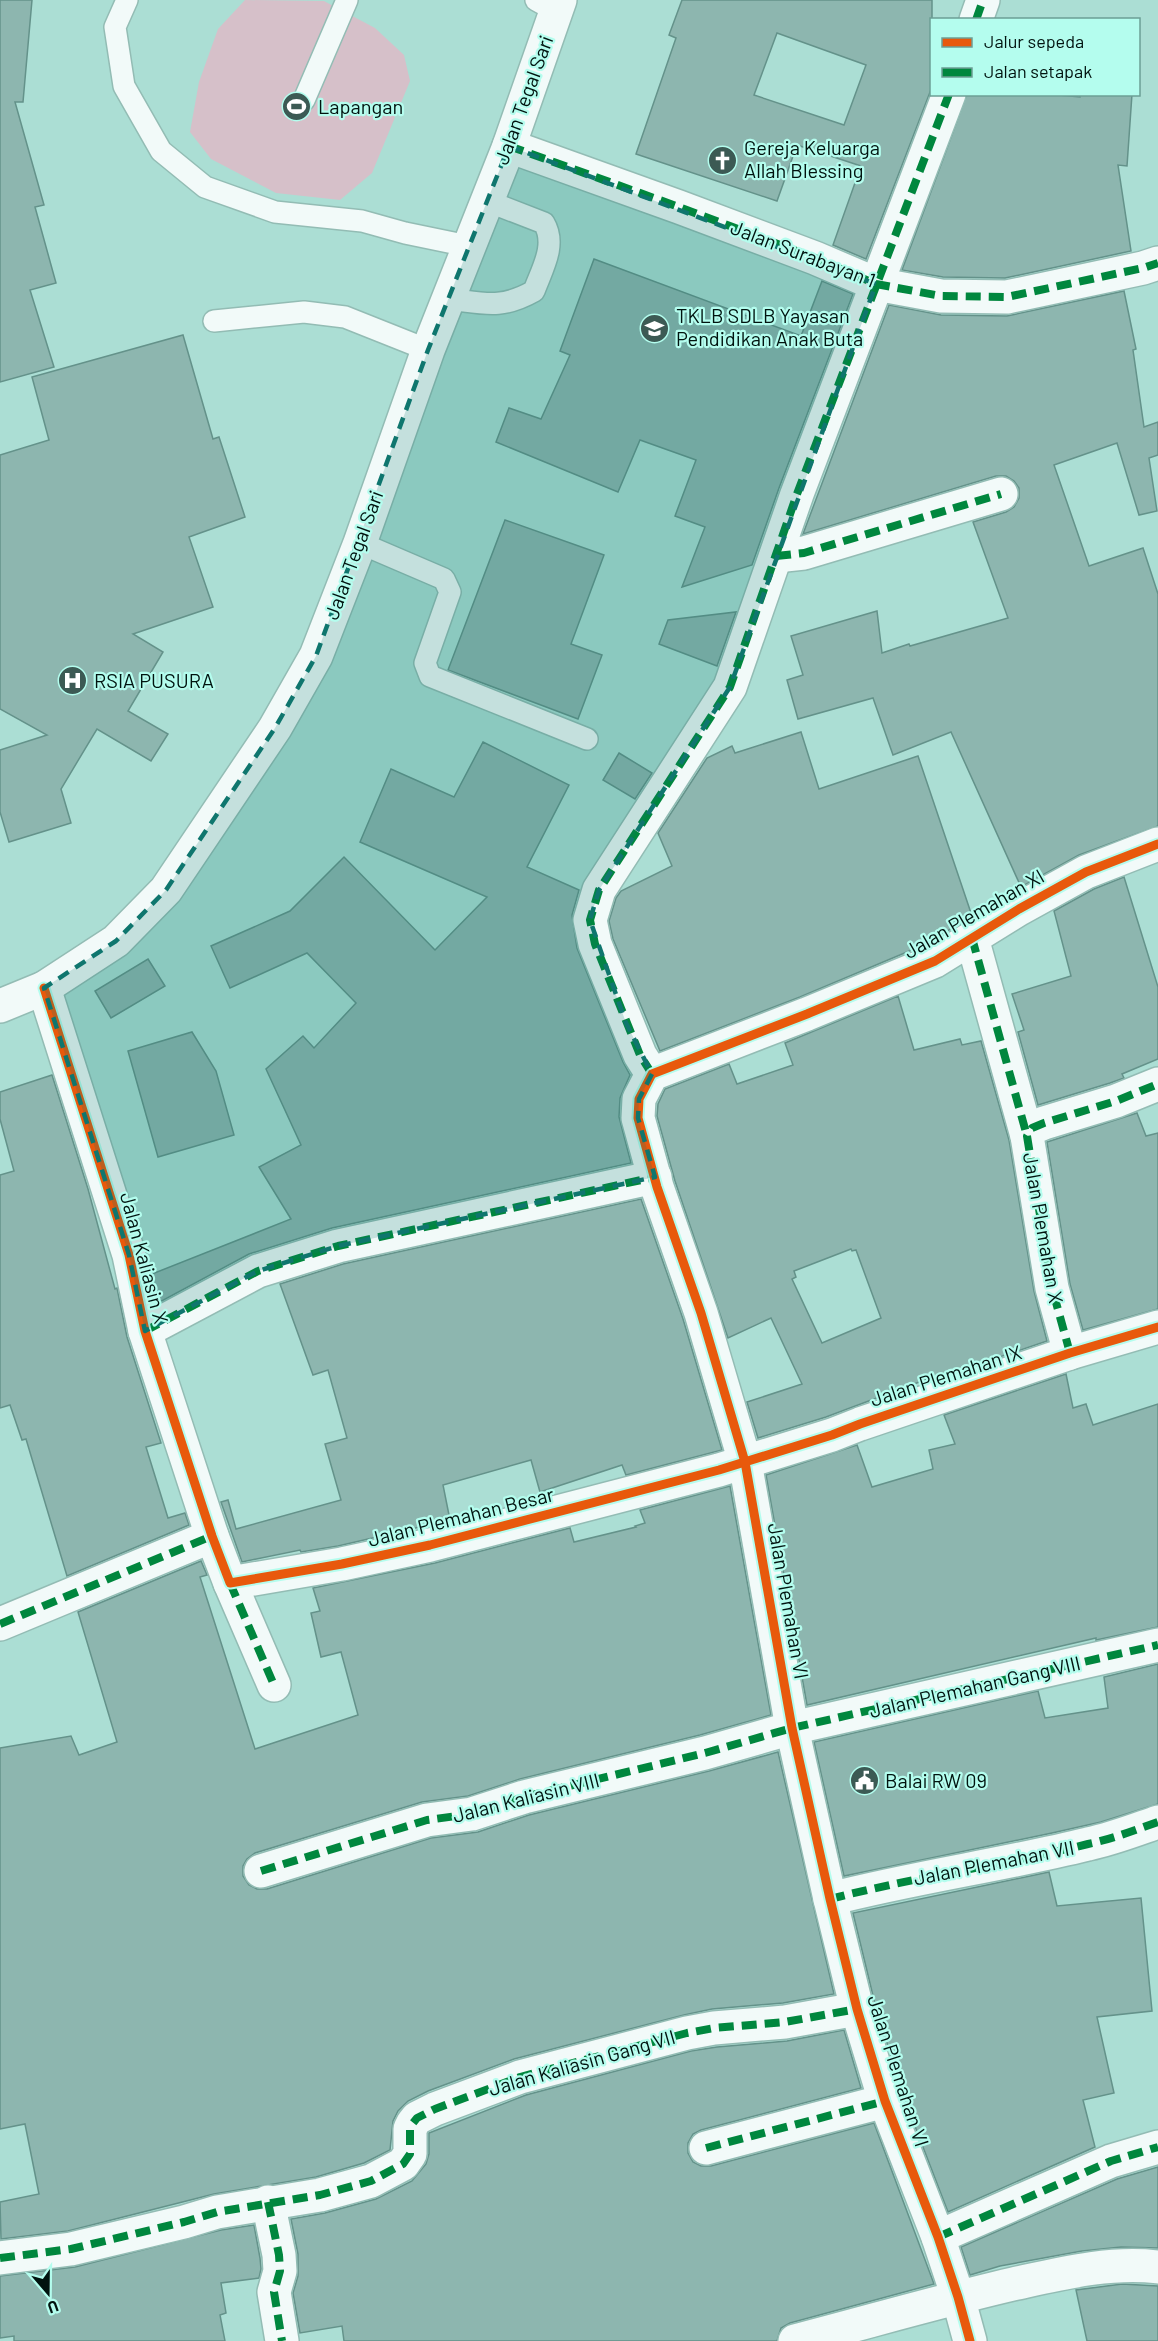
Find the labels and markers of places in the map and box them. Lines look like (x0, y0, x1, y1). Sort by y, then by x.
sports icon: Lapangan (281, 91, 313, 123)
place label: Lapangan (318, 94, 403, 118)
place label: Gereja Keluarga Allah Blessing (744, 135, 880, 182)
church icon: Gereja Keluarga Allah Blessing (707, 144, 739, 176)
place label: TKLB SDLB Yayasan Pendidikan Anak Buta (676, 303, 863, 350)
school or university icon: TKLB SDLB Yayasan Pendidikan Anak Buta (639, 312, 671, 344)
hospital icon: RSIA PUSURA (57, 665, 89, 697)
place label: RSIA PUSURA (94, 668, 214, 692)
public building icon: Balai RW 09 (848, 1765, 880, 1797)
place label: Balai RW 09 (885, 1768, 987, 1792)

